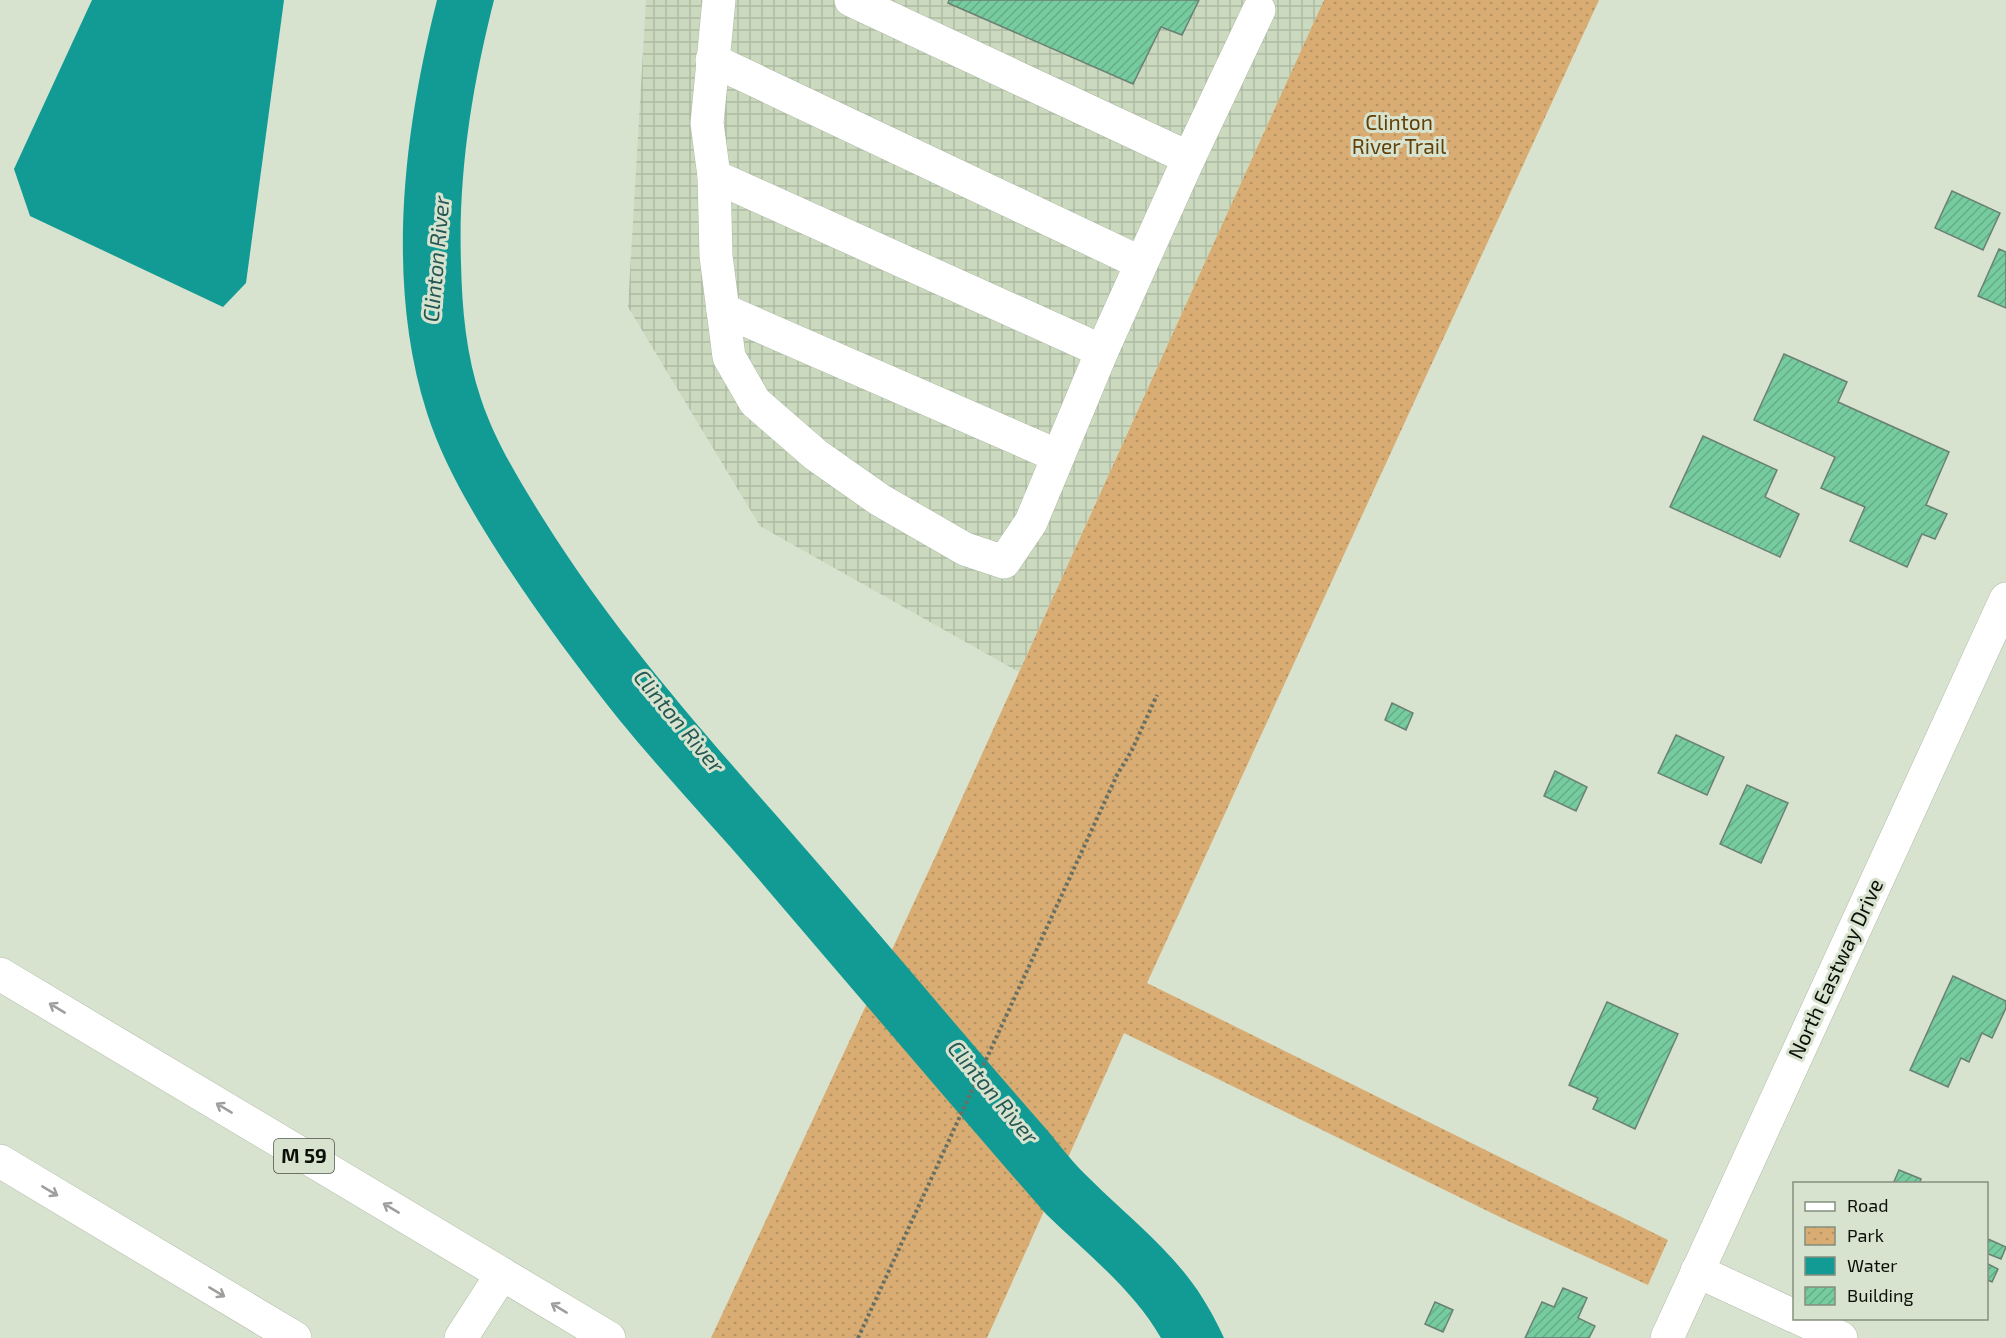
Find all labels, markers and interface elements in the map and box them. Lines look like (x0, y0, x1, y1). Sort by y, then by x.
park label: Clinton River Trail (1352, 109, 1447, 158)
water label: Clinton River (417, 193, 454, 323)
water label: Clinton River (629, 664, 731, 778)
street label: North Eastway Drive (1782, 874, 1887, 1062)
one-way arrow (49, 1001, 66, 1013)
water label: Clinton River (943, 1035, 1045, 1149)
one-way arrow (216, 1101, 233, 1113)
road number: M 59 (274, 1139, 334, 1173)
legend (1793, 1182, 1988, 1320)
one-way arrow (41, 1186, 58, 1198)
text: Road (1847, 1194, 1888, 1216)
one-way arrow (383, 1201, 400, 1213)
text: Park (1847, 1224, 1884, 1246)
text: Water (1847, 1254, 1897, 1276)
text: Building (1847, 1284, 1914, 1306)
one-way arrow (209, 1286, 226, 1298)
one-way arrow (551, 1302, 568, 1314)

